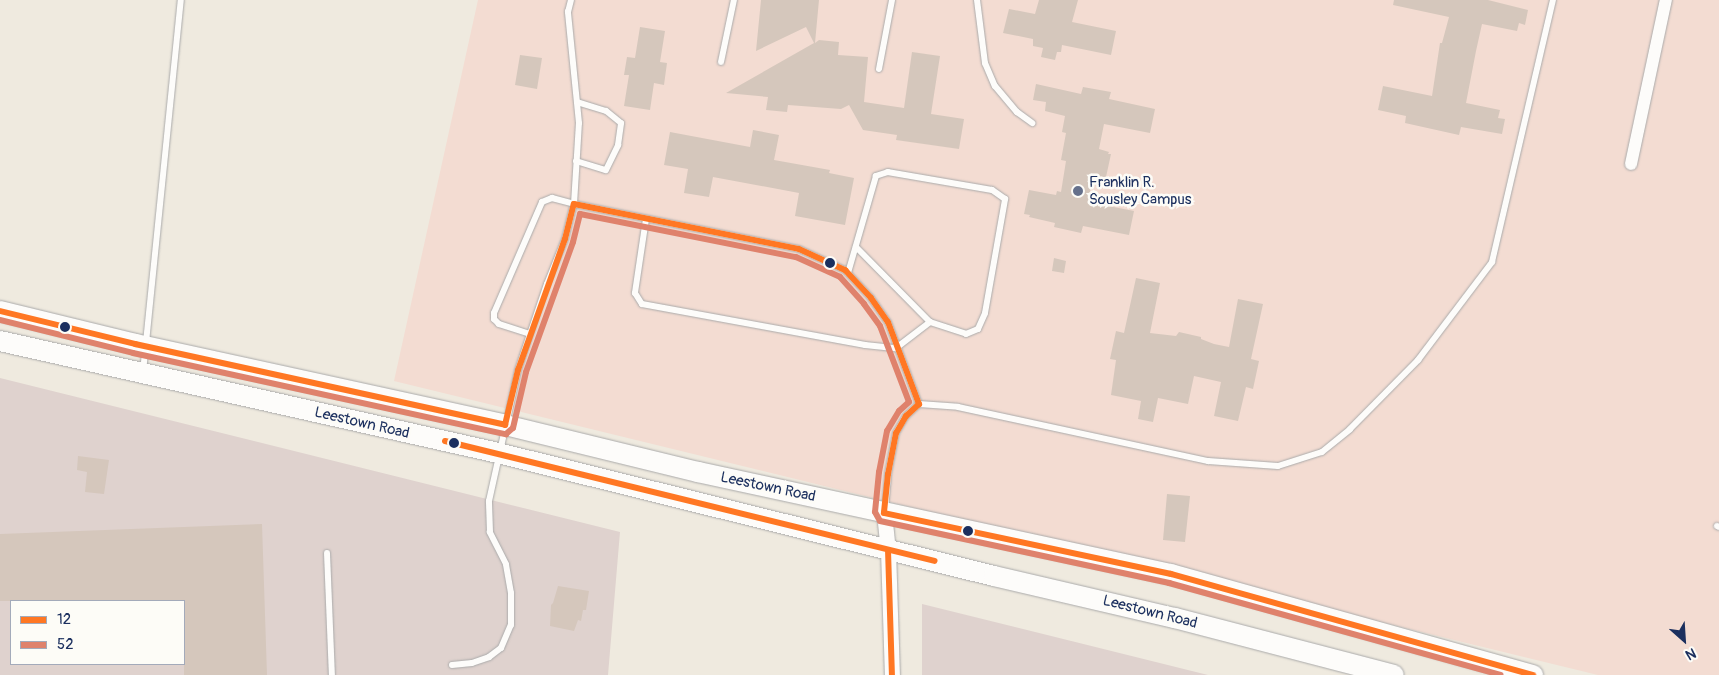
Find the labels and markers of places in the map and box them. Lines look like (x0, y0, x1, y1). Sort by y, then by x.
place label: Franklin R. Sousley Campus (1089, 173, 1192, 208)
marker: Franklin R. Sousley Campus (1071, 184, 1085, 198)
unlabelled marker (825, 258, 835, 268)
unlabelled marker (60, 322, 70, 332)
unlabelled marker (449, 438, 459, 448)
unlabelled marker (963, 526, 973, 536)

